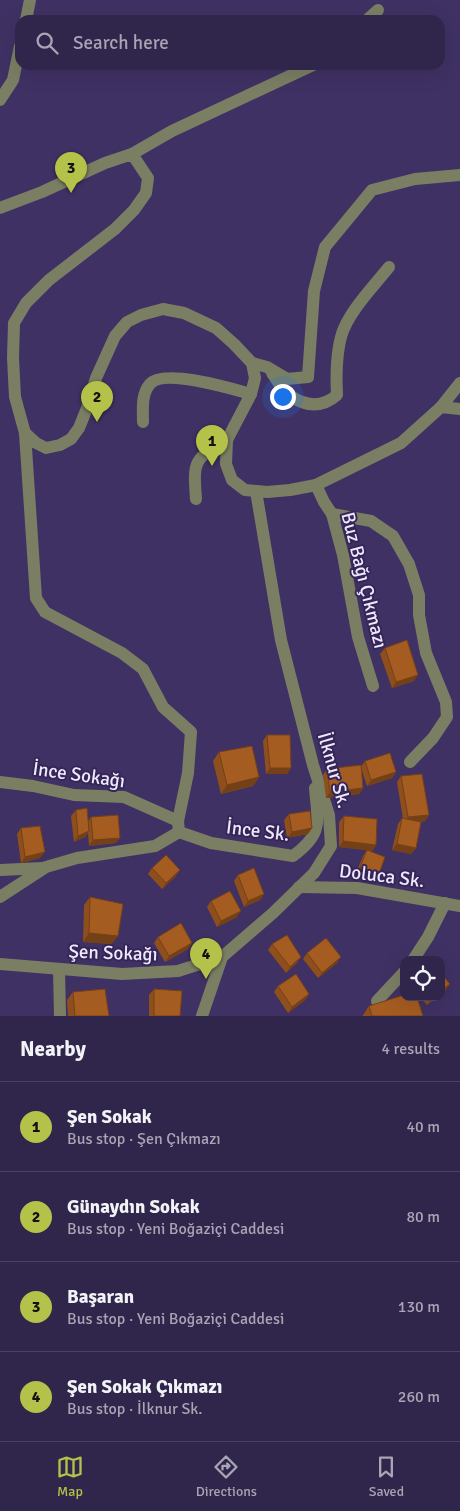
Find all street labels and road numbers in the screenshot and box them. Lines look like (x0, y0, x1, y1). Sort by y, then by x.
street label: Buz Bağı Çıkmazı (336, 510, 393, 651)
street label: İlknur Sk. (312, 730, 356, 811)
street label: İnce Sokağı (31, 757, 127, 793)
street label: İnce Sk. (225, 815, 291, 847)
street label: Doluca Sk. (338, 859, 426, 893)
street label: Şen Sokağı (68, 939, 158, 967)

